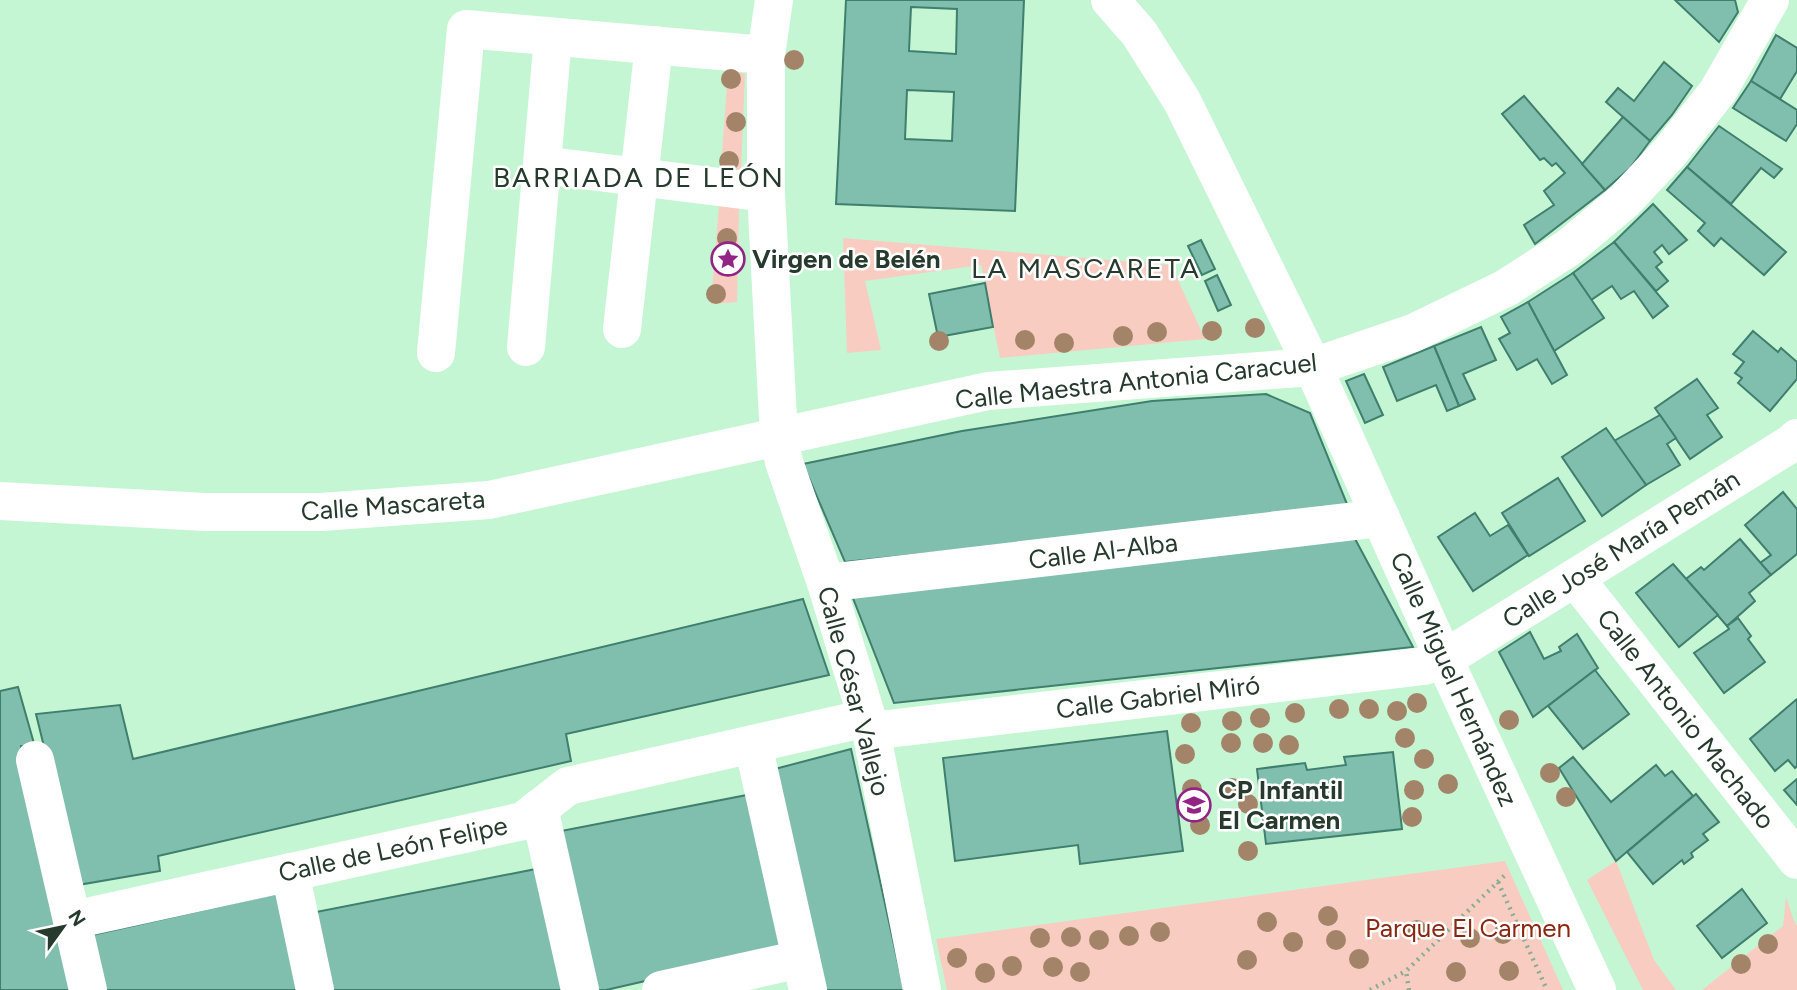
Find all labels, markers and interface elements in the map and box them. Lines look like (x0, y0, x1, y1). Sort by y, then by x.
district label: BARRIADA DE LEÓN (493, 160, 785, 194)
place icon: Virgen de Belén (709, 240, 747, 278)
place label: Virgen de Belén (752, 243, 940, 275)
district label: LA MASCARETA (971, 251, 1201, 285)
street label: Calle Maestra Antonia Caracuel (953, 346, 1319, 416)
street label: Calle José María Pemán (1496, 463, 1746, 635)
street label: Calle Mascareta (300, 483, 486, 527)
street label: Calle Al-Alba (1027, 526, 1179, 576)
street label: Calle Miguel Hernández (1383, 547, 1525, 811)
street label: Calle César Vallejo (811, 583, 897, 799)
street label: Calle Antonio Machado (1590, 603, 1782, 835)
street label: Calle Gabriel Miró (1054, 669, 1262, 725)
place label: CP Infantil El Carmen (1218, 774, 1343, 836)
school or university icon: CP Infantil El Carmen (1175, 786, 1213, 824)
street label: Calle de León Felipe (276, 809, 510, 889)
north arrow (28, 892, 98, 962)
text: N (63, 906, 90, 930)
park label: Parque El Carmen (1365, 912, 1571, 944)

